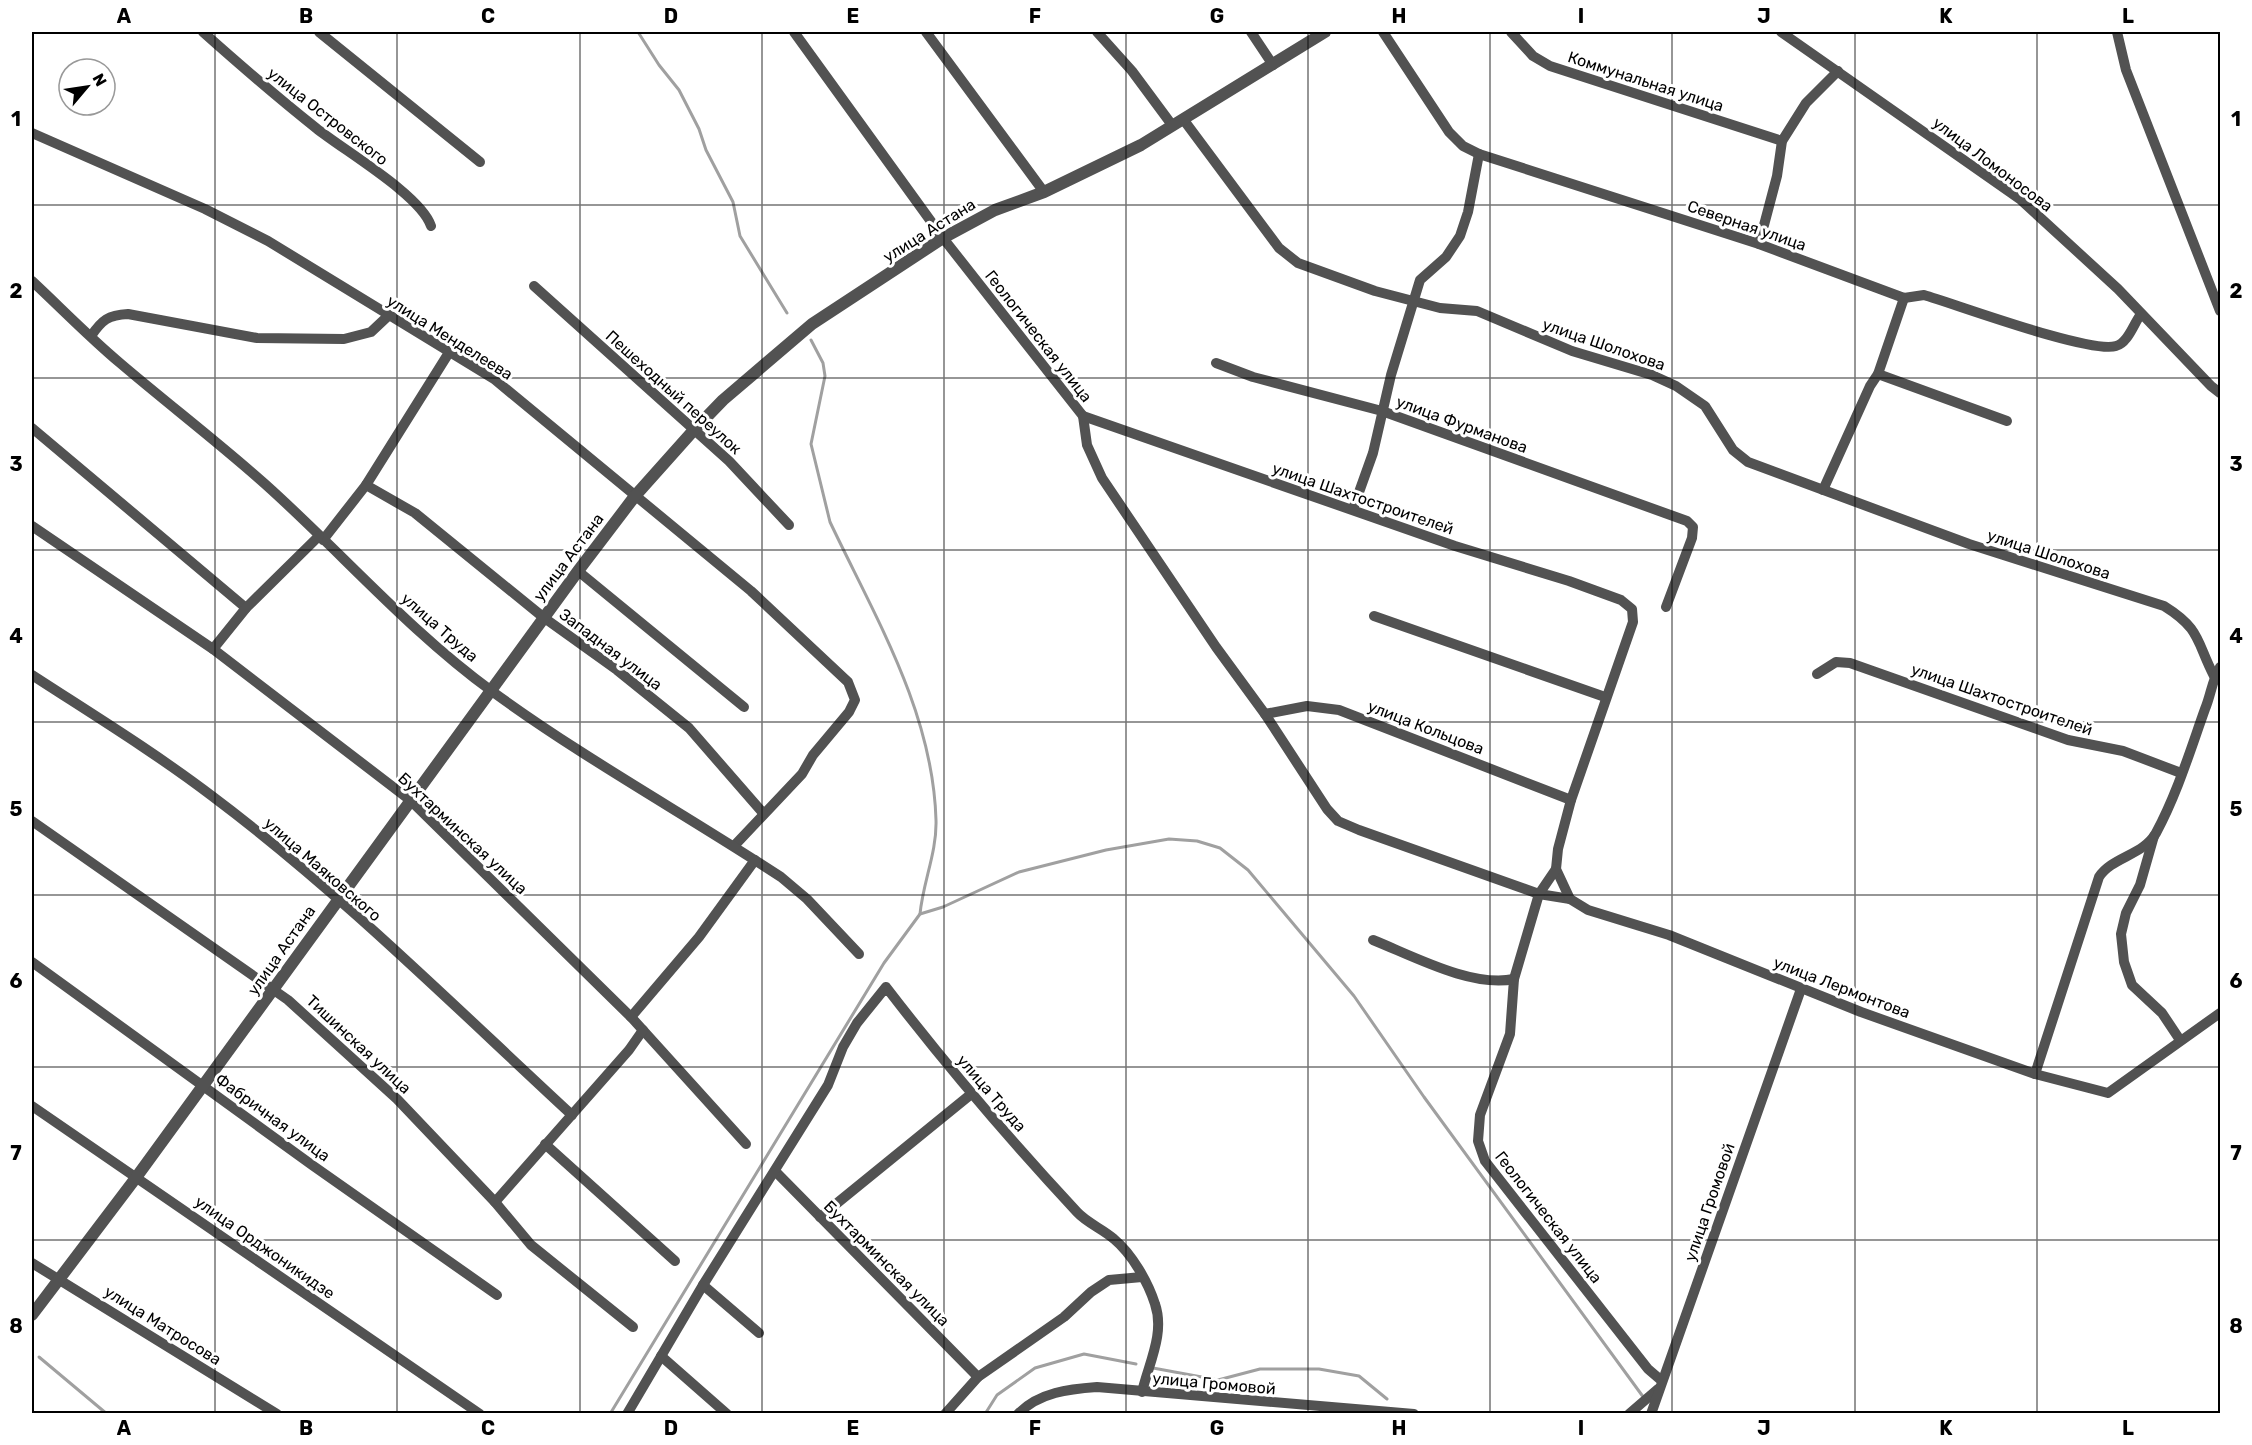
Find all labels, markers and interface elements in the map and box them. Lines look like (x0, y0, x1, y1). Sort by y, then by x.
text: A (117, 4, 132, 28)
text: B (299, 4, 313, 28)
text: C (481, 4, 495, 28)
text: D (664, 4, 678, 28)
text: E (847, 4, 859, 28)
text: F (1029, 4, 1041, 28)
text: G (1210, 4, 1224, 28)
text: H (1392, 4, 1406, 28)
text: I (1578, 4, 1584, 28)
text: J (1757, 4, 1771, 28)
text: K (1939, 4, 1953, 28)
text: L (2122, 4, 2134, 28)
street label: Коммунальная улица (1566, 47, 1726, 116)
north arrow (57, 57, 117, 117)
street label: улица Островского (264, 63, 392, 169)
text: N (89, 70, 111, 90)
text: 1 (11, 107, 21, 131)
text: 1 (2231, 107, 2241, 131)
street label: улица Ломоносова (1929, 113, 2056, 216)
street label: улица Астана (880, 195, 979, 266)
street label: Северная улица (1685, 196, 1809, 255)
street label: Геологическая улица (981, 267, 1096, 406)
text: 2 (10, 279, 23, 303)
text: 2 (2230, 279, 2243, 303)
street label: улица Менделеева (383, 291, 516, 384)
street label: улица Шолохова (1540, 315, 1668, 374)
street label: Пешеходный переулок (602, 326, 746, 459)
street label: улица Фурманова (1394, 392, 1530, 457)
text: 3 (9, 452, 23, 476)
text: 3 (2229, 452, 2243, 476)
street label: улица Шахтостроителей (1270, 458, 1456, 538)
street label: улица Астана (529, 510, 608, 605)
street label: улица Шолохова (1985, 526, 2113, 583)
street label: улица Труда (397, 589, 482, 666)
street label: Западная улица (556, 605, 666, 694)
text: 4 (9, 624, 23, 648)
text: 4 (2229, 624, 2243, 648)
street label: улица Шахтостроителей (1909, 659, 2095, 739)
street label: улица Кольцова (1365, 697, 1487, 758)
street label: Бухтарминская улица (394, 769, 531, 898)
text: 5 (10, 797, 23, 821)
text: 5 (2230, 797, 2243, 821)
street label: улица Маяковского (260, 813, 385, 925)
street label: улица Астана (243, 902, 319, 999)
street label: улица Лермонтова (1771, 953, 1913, 1022)
text: 6 (9, 969, 23, 993)
text: 6 (2229, 969, 2243, 993)
street label: Тишинская улица (302, 991, 415, 1098)
street label: улица Труда (953, 1051, 1030, 1136)
street label: Фабричная улица (212, 1069, 334, 1165)
text: 7 (10, 1141, 22, 1165)
street label: улица Громовой (1680, 1141, 1739, 1264)
text: 7 (2230, 1141, 2242, 1165)
street label: Геологическая улица (1491, 1148, 1606, 1287)
street label: улица Орджоникидзе (191, 1192, 338, 1303)
street label: Бухтарминская улица (820, 1197, 953, 1330)
street label: улица Матросова (101, 1282, 225, 1369)
text: 8 (9, 1314, 23, 1338)
text: 8 (2229, 1314, 2243, 1338)
street label: улица Громовой (1152, 1369, 1276, 1398)
text: A (117, 1416, 132, 1440)
text: B (299, 1416, 313, 1440)
text: C (481, 1416, 495, 1440)
text: D (664, 1416, 678, 1440)
text: E (847, 1416, 859, 1440)
text: F (1029, 1416, 1041, 1440)
text: G (1210, 1416, 1224, 1440)
text: H (1392, 1416, 1406, 1440)
text: I (1578, 1416, 1584, 1440)
text: J (1757, 1416, 1771, 1440)
text: K (1939, 1416, 1953, 1440)
text: L (2122, 1416, 2134, 1440)

